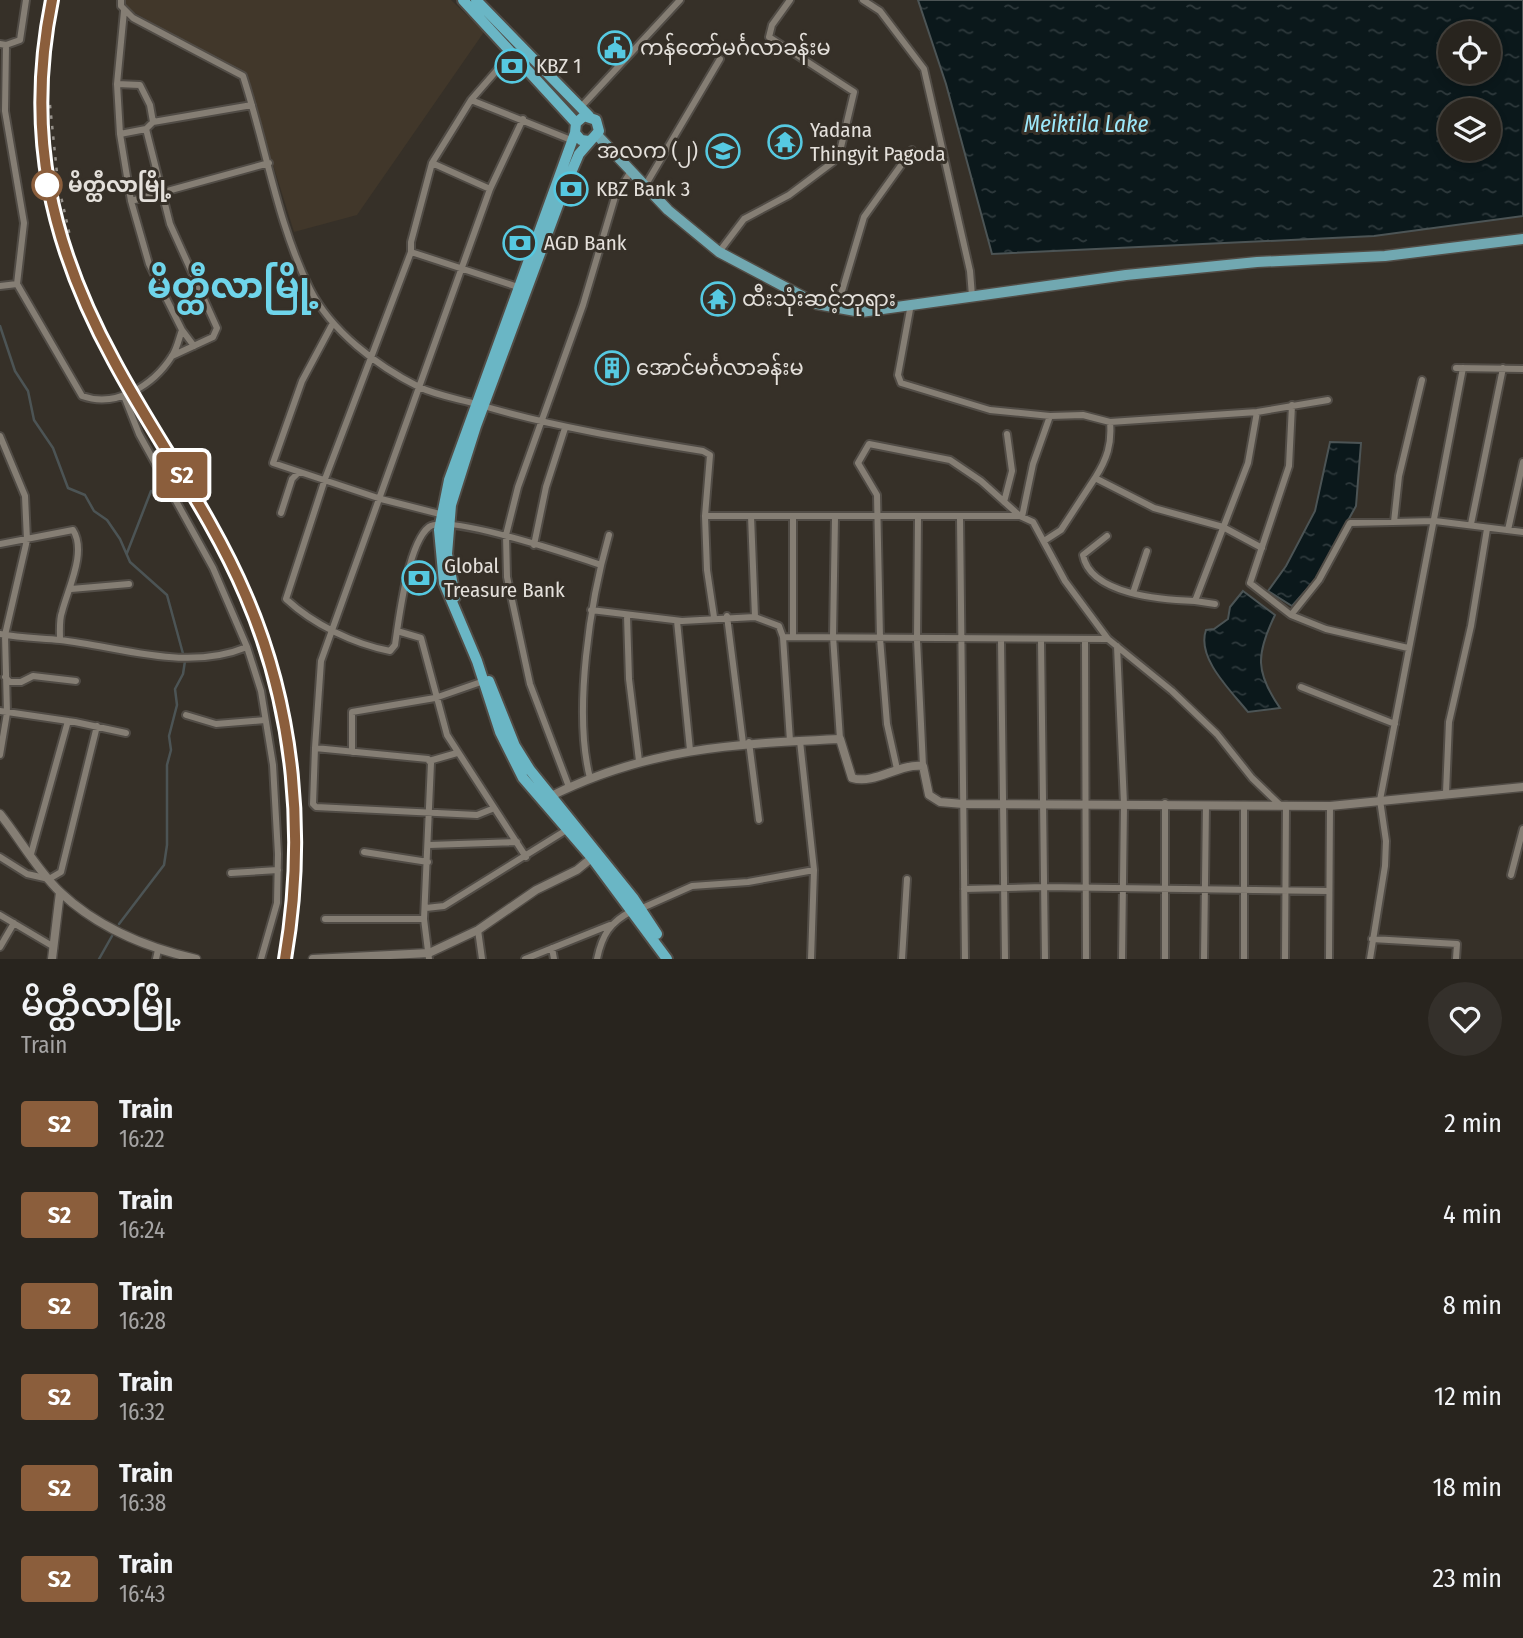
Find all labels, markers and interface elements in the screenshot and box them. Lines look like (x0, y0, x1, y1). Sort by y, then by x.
map controls (1438, 21, 1501, 161)
button: locate (1438, 21, 1501, 84)
public building icon: ကန်တော်မင်္ဂလာခန်းမ (596, 29, 634, 67)
place label: ကန်တော်မင်္ဂလာခန်းမ (640, 32, 831, 65)
bank icon: KBZ 1 (493, 47, 531, 85)
place label: KBZ 1 (536, 53, 581, 79)
button: layers (1438, 98, 1501, 161)
water label: Meiktila Lake (1024, 110, 1148, 138)
place label: Yadana Thingyit Pagoda (810, 117, 946, 167)
temple icon: Yadana Thingyit Pagoda (766, 123, 804, 161)
school or university icon: အလက (၂) (704, 132, 742, 170)
place label: အလက (၂) (597, 138, 698, 168)
place label: မိတ္ထီလာမြို့ (68, 169, 171, 202)
marker: မိတ္ထီလာမြို့ (32, 170, 62, 200)
bank icon: KBZ Bank 3 (552, 170, 590, 208)
place label: KBZ Bank 3 (596, 176, 690, 202)
bank icon: AGD Bank (501, 224, 539, 262)
place label: AGD Bank (544, 230, 627, 256)
district label: မိတ္ထီလာမြို့ (147, 262, 319, 315)
temple icon: ထီးသုံးဆင့်ဘုရား (699, 280, 737, 318)
place label: ထီးသုံးဆင့်ဘုရား (742, 283, 896, 316)
building icon: အောင်မင်္ဂလာခန်းမ (593, 349, 631, 387)
place label: အောင်မင်္ဂလာခန်းမ (636, 352, 804, 385)
line badge: S2 (150, 452, 214, 498)
text: S2 (170, 461, 194, 489)
place label: Global Treasure Bank (444, 553, 565, 603)
bank icon: Global Treasure Bank (400, 559, 438, 597)
button: heart (1428, 982, 1502, 1056)
text: မိတ္ထီလာမြို့ (21, 985, 181, 1025)
text: Train (21, 1031, 67, 1059)
text: Train (119, 1094, 173, 1125)
text: 2 min (1444, 1108, 1502, 1139)
text: S2 (48, 1110, 71, 1138)
text: 16:22 (119, 1125, 165, 1153)
text: Train (119, 1185, 173, 1216)
text: 4 min (1443, 1199, 1502, 1230)
text: S2 (48, 1201, 71, 1229)
text: 16:24 (119, 1216, 165, 1244)
text: Train (119, 1276, 173, 1307)
text: 8 min (1443, 1290, 1502, 1321)
text: S2 (48, 1292, 71, 1320)
text: 16:28 (119, 1307, 166, 1335)
text: Train (119, 1367, 173, 1398)
text: 12 min (1434, 1381, 1502, 1412)
text: S2 (48, 1383, 71, 1411)
text: 16:32 (119, 1398, 165, 1426)
text: Train (119, 1458, 173, 1489)
text: 18 min (1433, 1472, 1502, 1503)
text: S2 (48, 1474, 71, 1502)
text: 16:38 (119, 1489, 166, 1517)
text: Train (119, 1549, 173, 1580)
text: 23 min (1433, 1563, 1502, 1594)
text: S2 (48, 1565, 71, 1593)
text: 16:43 (119, 1580, 165, 1608)

